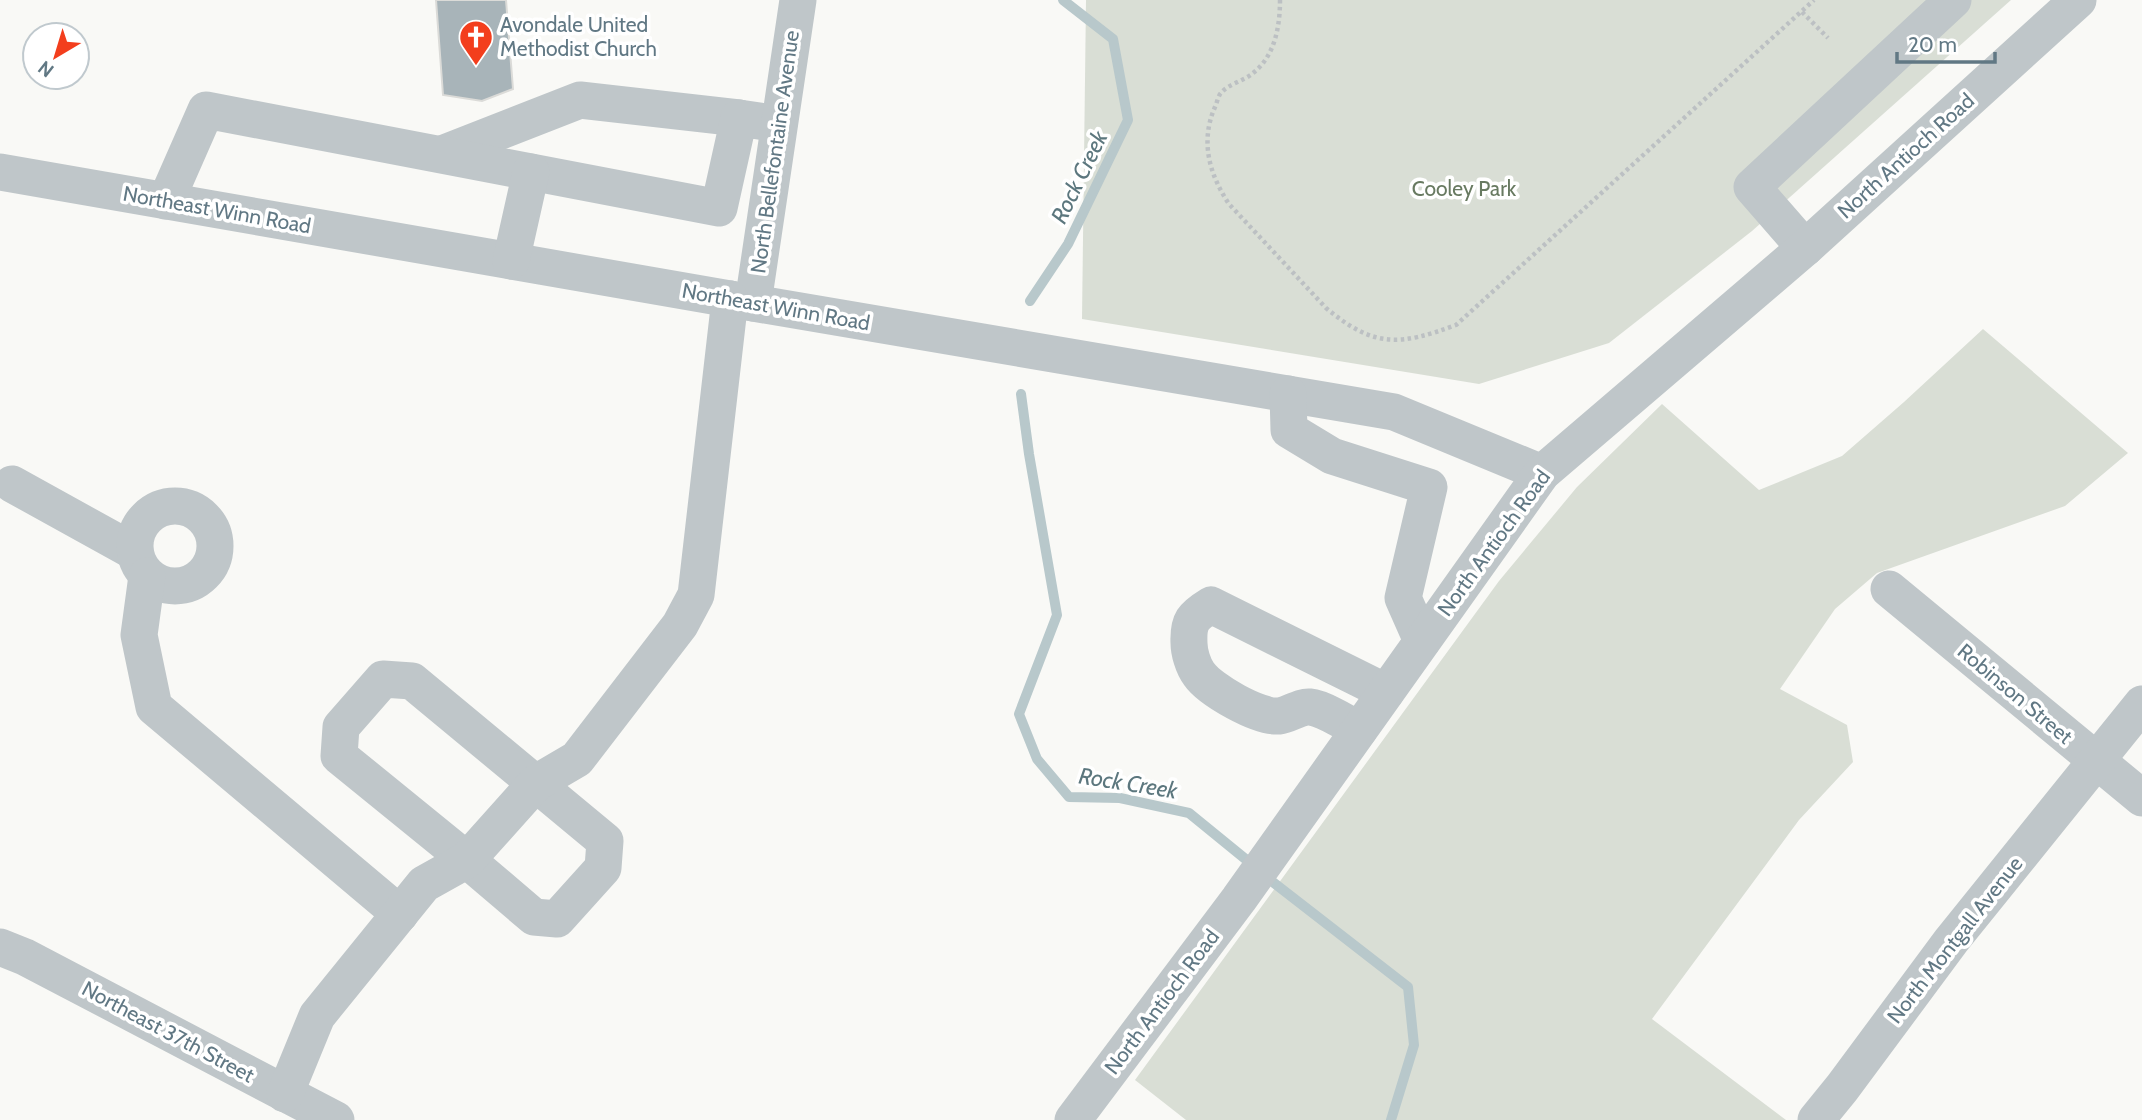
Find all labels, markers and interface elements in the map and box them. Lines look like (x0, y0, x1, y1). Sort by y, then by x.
place label: Avondale United Methodist Church (500, 12, 657, 61)
church icon: Avondale United Methodist Church (457, 18, 495, 67)
north arrow (21, 21, 91, 91)
scale bar (1897, 21, 1995, 65)
street label: North Bellefontaine Avenue (745, 29, 804, 275)
text: 20 m (1908, 32, 1957, 57)
text: N (33, 56, 58, 82)
street label: North Antioch Road (1832, 88, 1979, 223)
water label: Rock Creek (1045, 125, 1114, 228)
park label: Cooley Park (1412, 176, 1517, 201)
street label: Northeast Winn Road (121, 181, 313, 238)
street label: Northeast Winn Road (680, 278, 872, 335)
street label: North Antioch Road (1432, 465, 1555, 621)
street label: Robinson Street (1953, 638, 2078, 749)
water label: Rock Creek (1077, 761, 1180, 805)
street label: North Montgall Avenue (1882, 851, 2028, 1028)
street label: North Antioch Road (1099, 924, 1224, 1079)
street label: Northeast 37th Street (78, 976, 259, 1088)

